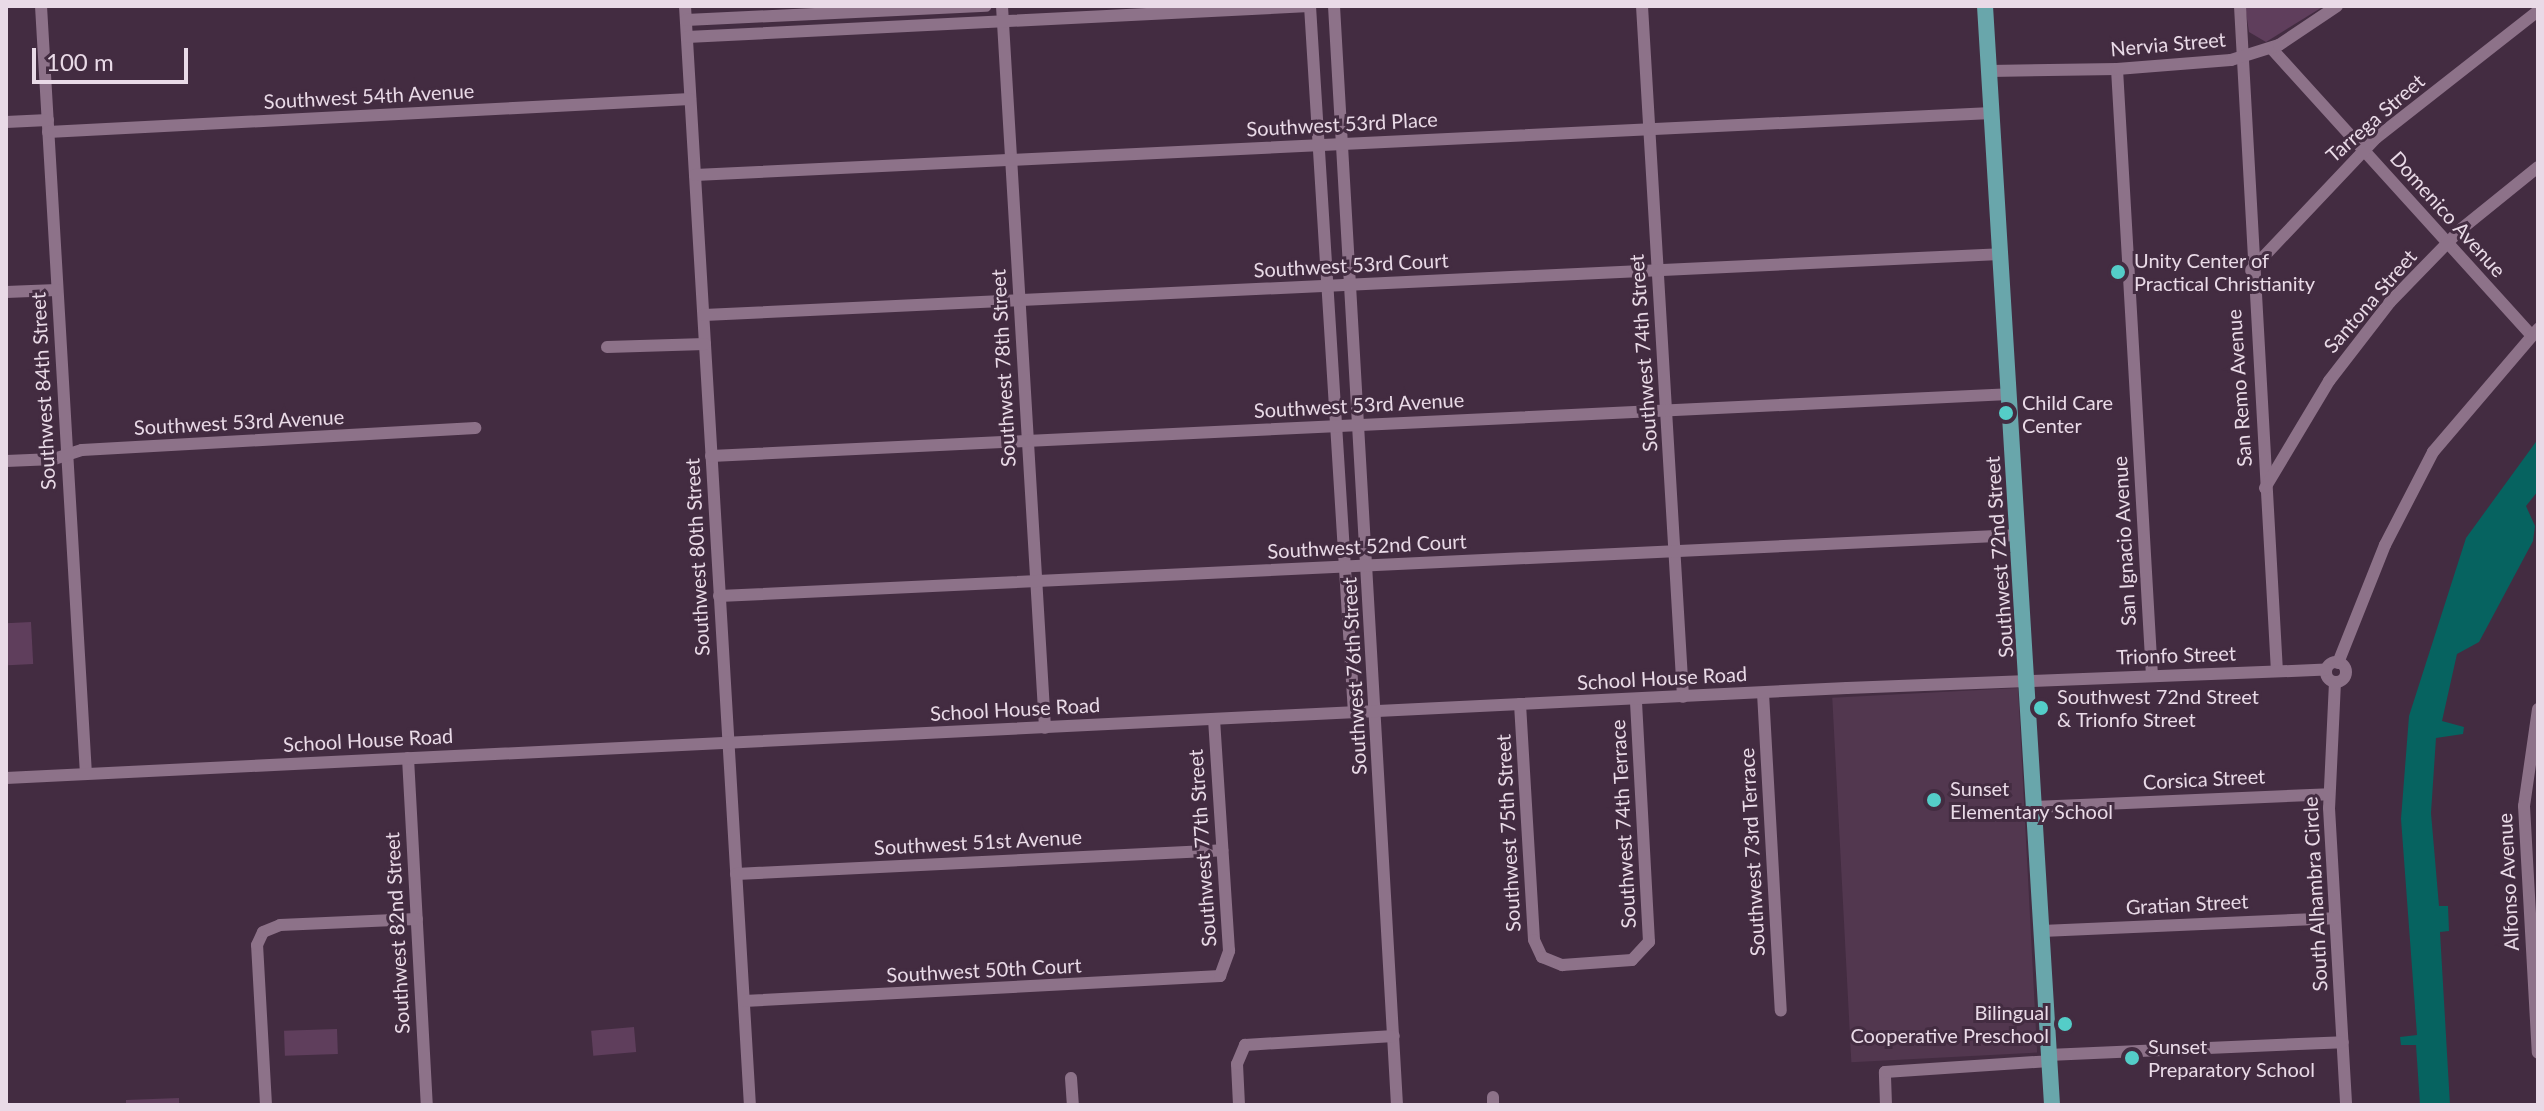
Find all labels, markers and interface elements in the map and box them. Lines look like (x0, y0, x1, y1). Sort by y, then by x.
street label: Nervia Street (2109, 27, 2227, 61)
scale bar (36, 32, 192, 82)
text: 100 m (46, 47, 114, 76)
street label: Tarrega Street (2321, 69, 2429, 167)
street label: Southwest 54th Avenue (263, 78, 475, 114)
street label: Southwest 53rd Place (1246, 107, 1438, 141)
street label: Domenico Avenue (2385, 146, 2511, 282)
street label: Santona Street (2319, 244, 2421, 358)
street label: Southwest 53rd Court (1253, 248, 1449, 282)
place label: Unity Center of Practical Christianity (2134, 248, 2315, 295)
street label: Southwest 74th Street (1624, 253, 1662, 453)
marker: Unity Center of Practical Christianity (2109, 263, 2127, 281)
street label: Southwest 78th Street (986, 269, 1020, 467)
street label: Southwest 84th Street (26, 292, 60, 490)
street label: San Remo Avenue (2222, 308, 2256, 468)
street label: Southwest 53rd Avenue (1253, 387, 1465, 423)
place label: Child Care Center (2022, 390, 2113, 437)
street label: Southwest 53rd Avenue (133, 404, 345, 440)
marker: Child Care Center (1997, 404, 2015, 422)
street label: Southwest 72nd Street (1980, 455, 2018, 659)
street label: San Ignacio Avenue (2108, 455, 2140, 627)
street label: Southwest 80th Street (680, 458, 714, 656)
street label: Southwest 52nd Court (1267, 529, 1467, 563)
street label: Southwest 76th Street (1337, 577, 1371, 775)
street label: Trionfo Street (2116, 641, 2236, 669)
street label: School House Road (1576, 662, 1748, 694)
place label: Southwest 72nd Street & Trionfo Street (2057, 684, 2259, 731)
street label: School House Road (929, 693, 1101, 725)
marker: Southwest 72nd Street & Trionfo Street (2032, 699, 2050, 717)
street label: Southwest 74th Terrace (1606, 719, 1640, 929)
street label: School House Road (282, 724, 454, 756)
street label: Southwest 75th Street (1491, 734, 1525, 932)
street label: Southwest 73rd Terrace (1735, 747, 1769, 957)
street label: Southwest 77th Street (1183, 748, 1221, 948)
street label: Corsica Street (2142, 764, 2266, 794)
place label: Sunset Elementary School (1950, 776, 2113, 823)
marker: Sunset Elementary School (1925, 791, 1943, 809)
street label: South Alhambra Circle (2298, 796, 2332, 992)
street label: Alfonso Avenue (2492, 812, 2524, 952)
street label: Southwest 51st Avenue (873, 825, 1083, 859)
street label: Southwest 82nd Street (380, 832, 414, 1034)
street label: Gratian Street (2125, 889, 2249, 919)
street label: Southwest 50th Court (886, 953, 1082, 987)
place label: Bilingual Cooperative Preschool (1850, 1000, 2049, 1047)
marker: Bilingual Cooperative Preschool (2056, 1015, 2074, 1033)
place label: Sunset Preparatory School (2148, 1034, 2315, 1081)
marker: Sunset Preparatory School (2123, 1049, 2141, 1067)

